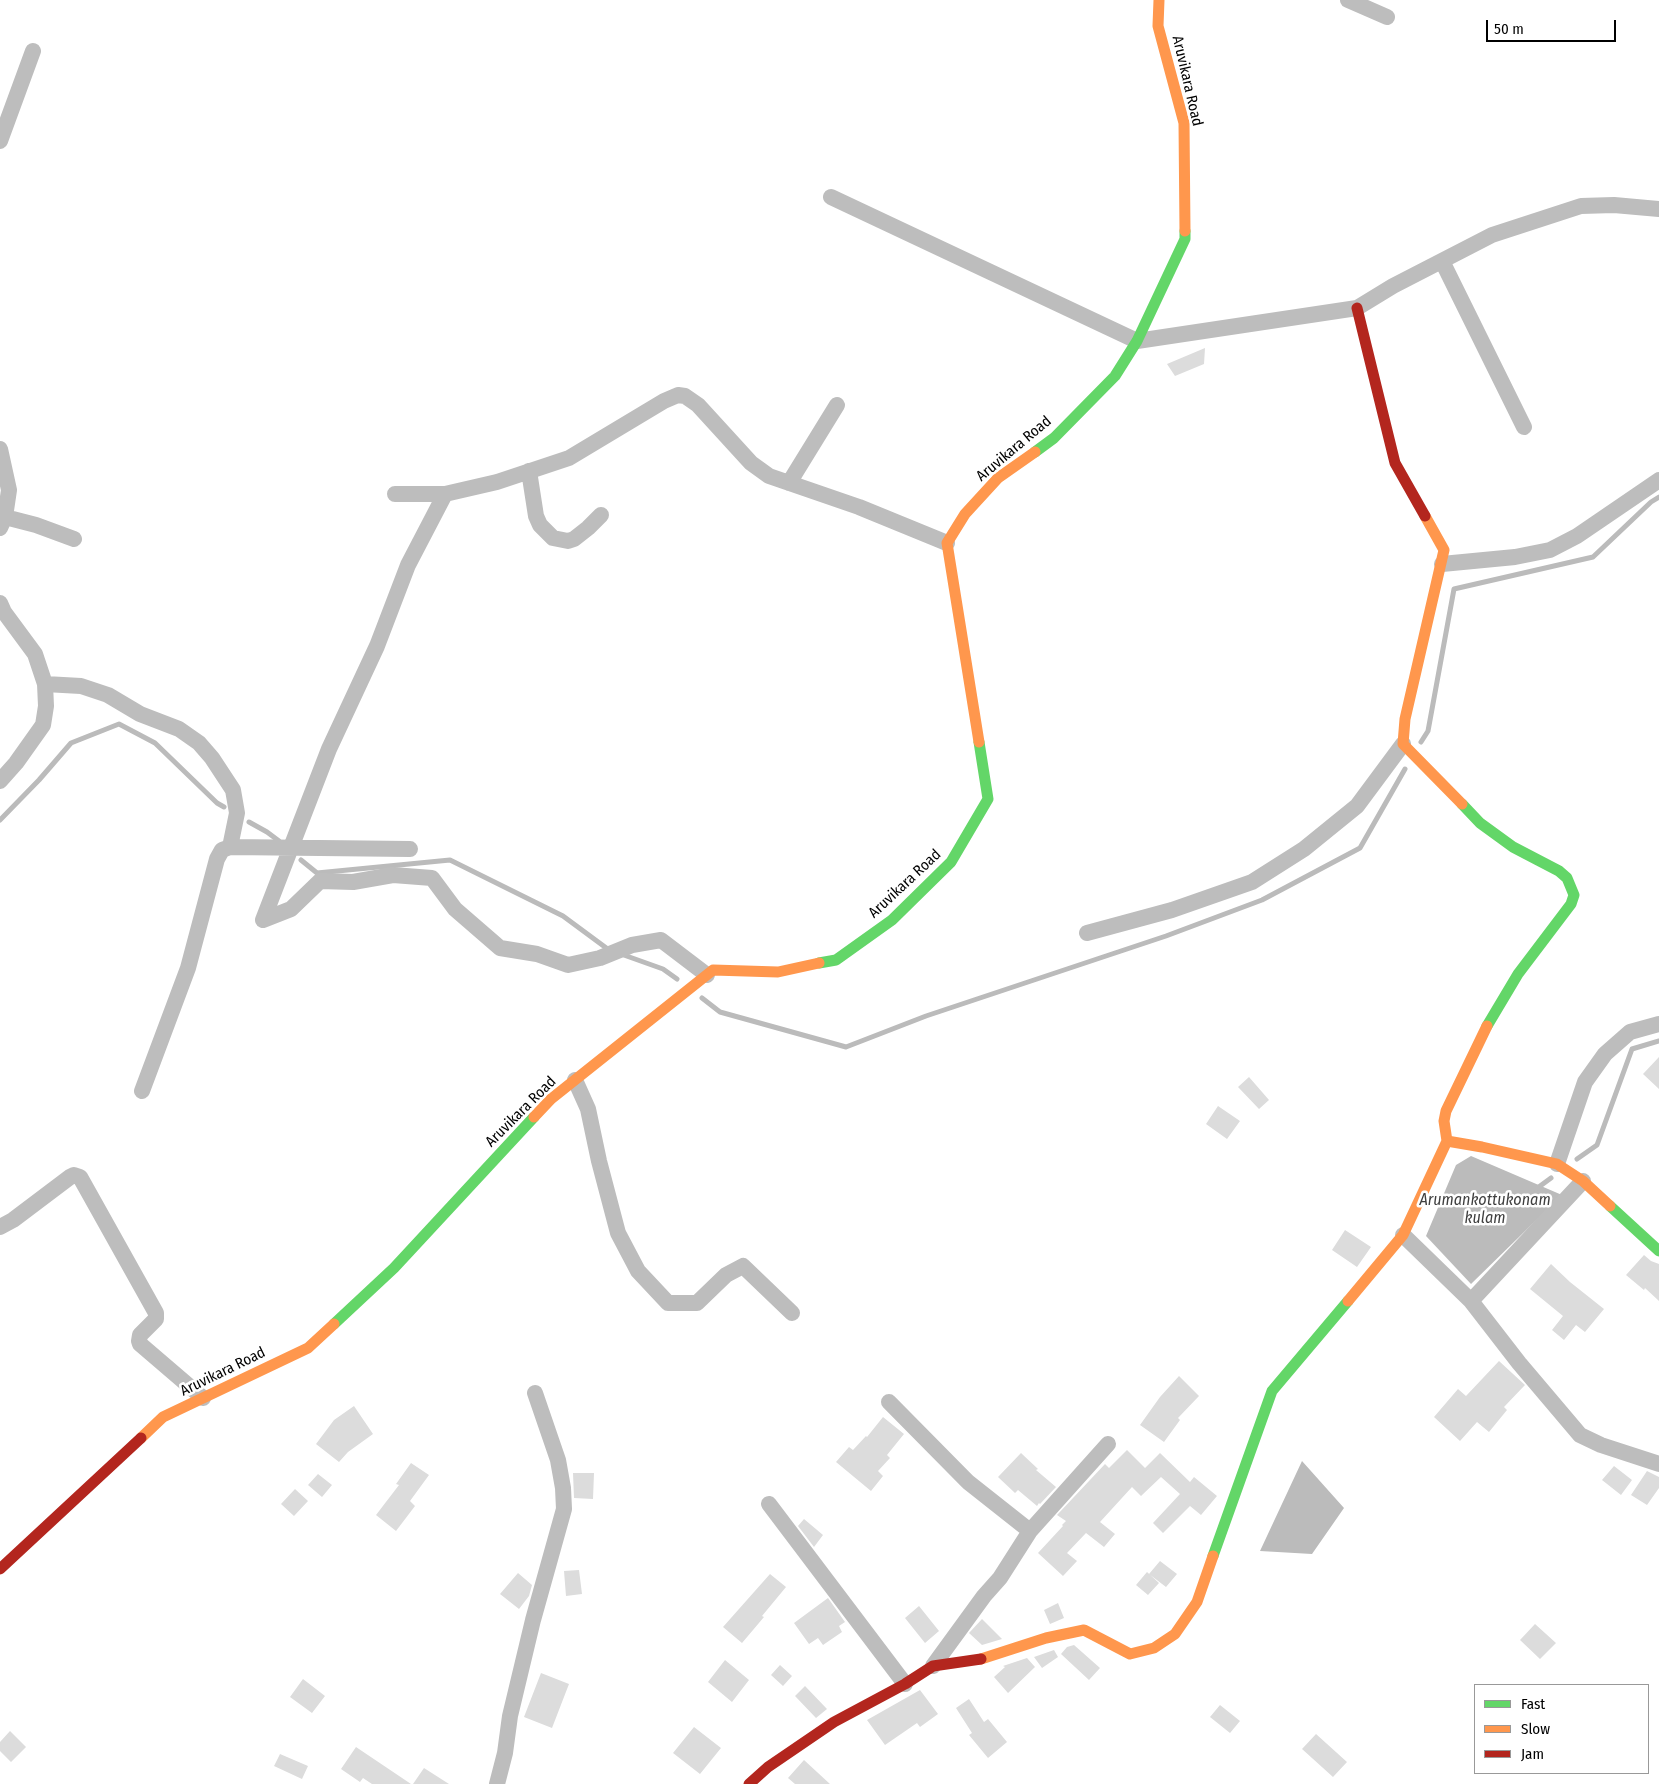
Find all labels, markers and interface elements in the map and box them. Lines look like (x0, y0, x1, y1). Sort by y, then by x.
scale bar (1489, 10, 1619, 42)
text: 50 m (1494, 20, 1524, 38)
street label: Aruvikara Road (1168, 34, 1206, 128)
street label: Aruvikara Road (973, 412, 1055, 486)
street label: Aruvikara Road (865, 846, 945, 922)
street label: Aruvikara Road (482, 1073, 560, 1151)
water label: Arumankottukonam kulam (1419, 1191, 1551, 1229)
street label: Aruvikara Road (178, 1344, 268, 1400)
legend (1474, 1684, 1649, 1774)
text: Fast (1521, 1695, 1545, 1713)
text: Slow (1521, 1720, 1550, 1738)
text: Jam (1521, 1745, 1544, 1763)

